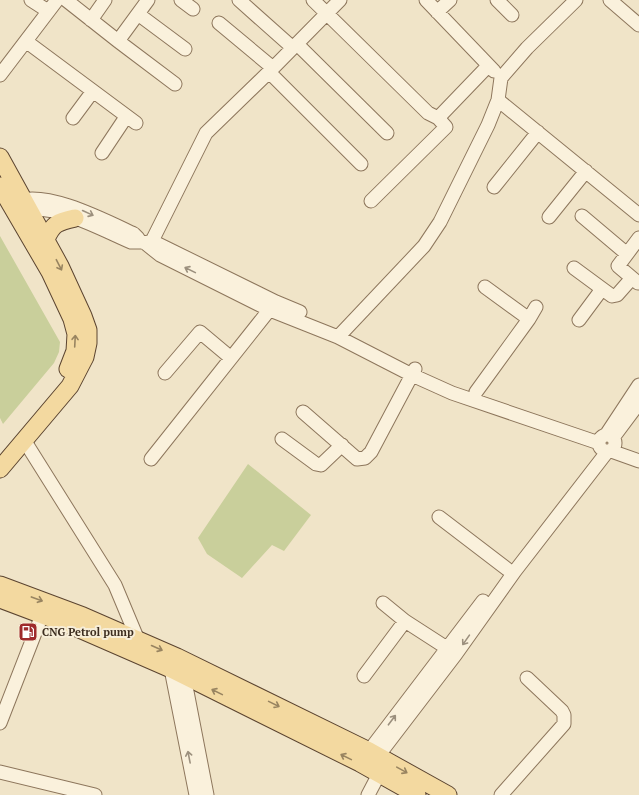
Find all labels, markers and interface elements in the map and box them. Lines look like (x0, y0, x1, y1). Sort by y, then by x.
one-way arrow (82, 210, 94, 217)
one-way arrow (56, 259, 64, 271)
one-way arrow (184, 266, 196, 273)
one-way arrow (72, 335, 79, 348)
one-way arrow (30, 595, 42, 603)
fuel station icon: CNG Petrol pump (17, 621, 39, 643)
place label: CNG Petrol pump (42, 625, 134, 639)
one-way arrow (462, 634, 470, 645)
one-way arrow (150, 645, 162, 652)
one-way arrow (211, 688, 223, 695)
one-way arrow (268, 701, 280, 708)
one-way arrow (388, 714, 397, 725)
one-way arrow (184, 751, 192, 764)
one-way arrow (340, 752, 352, 760)
one-way arrow (396, 766, 408, 774)

